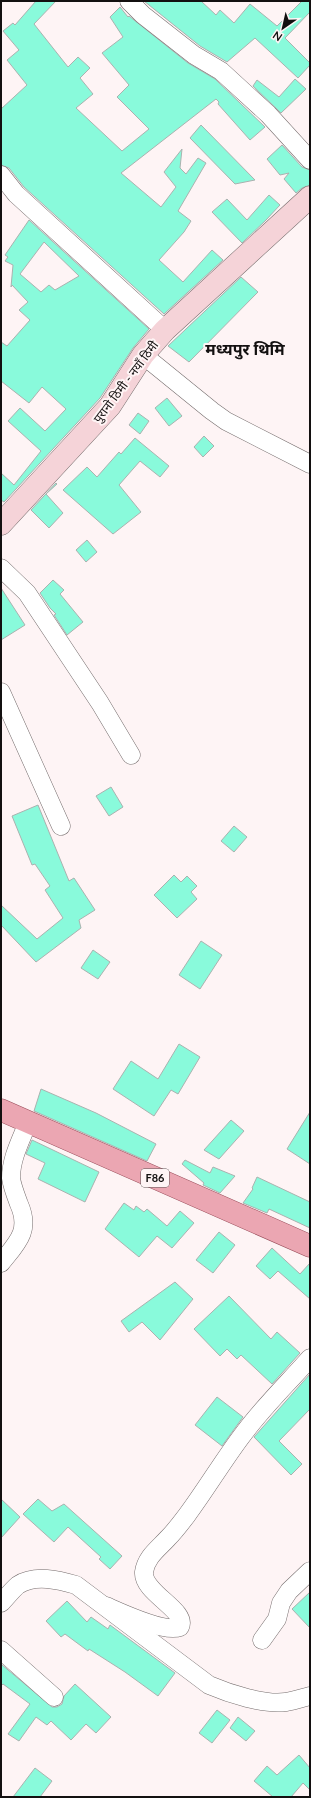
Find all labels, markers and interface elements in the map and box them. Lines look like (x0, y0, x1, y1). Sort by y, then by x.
north arrow (263, 8, 303, 48)
text: N (270, 29, 284, 44)
street label: पुरानो ठिमी - नयाँ ठिमी (90, 337, 163, 426)
district label: मध्यपुर थिमि (205, 339, 285, 360)
road number: F86 (141, 1169, 169, 1187)

